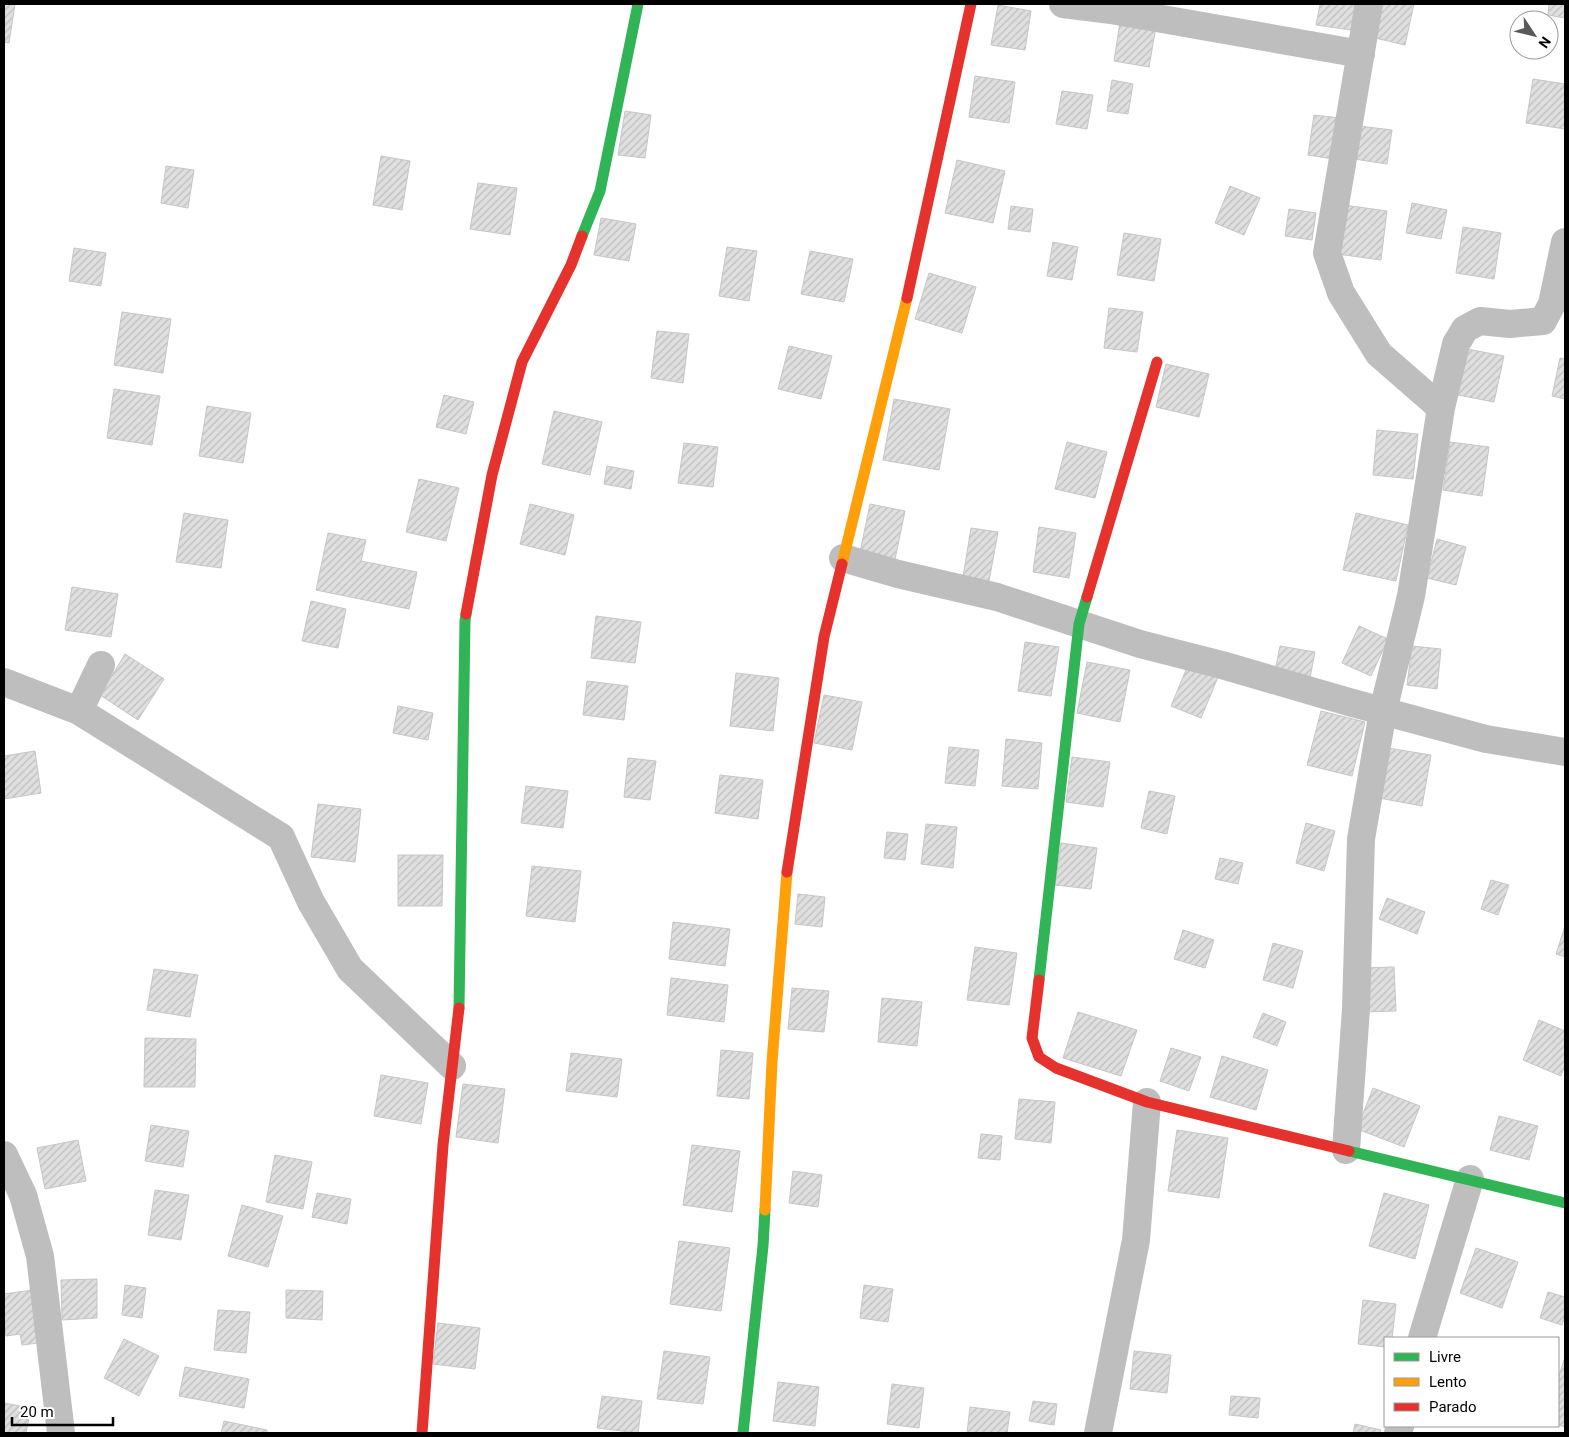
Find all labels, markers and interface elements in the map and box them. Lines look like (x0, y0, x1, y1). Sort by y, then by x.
north arrow (1509, 10, 1559, 60)
text: N (1535, 34, 1554, 51)
legend (1384, 1337, 1559, 1427)
text: Livre (1429, 1348, 1461, 1366)
text: Lento (1429, 1373, 1467, 1391)
scale bar (12, 1394, 114, 1426)
text: Parado (1429, 1398, 1477, 1416)
text: 20 m (20, 1403, 54, 1421)

